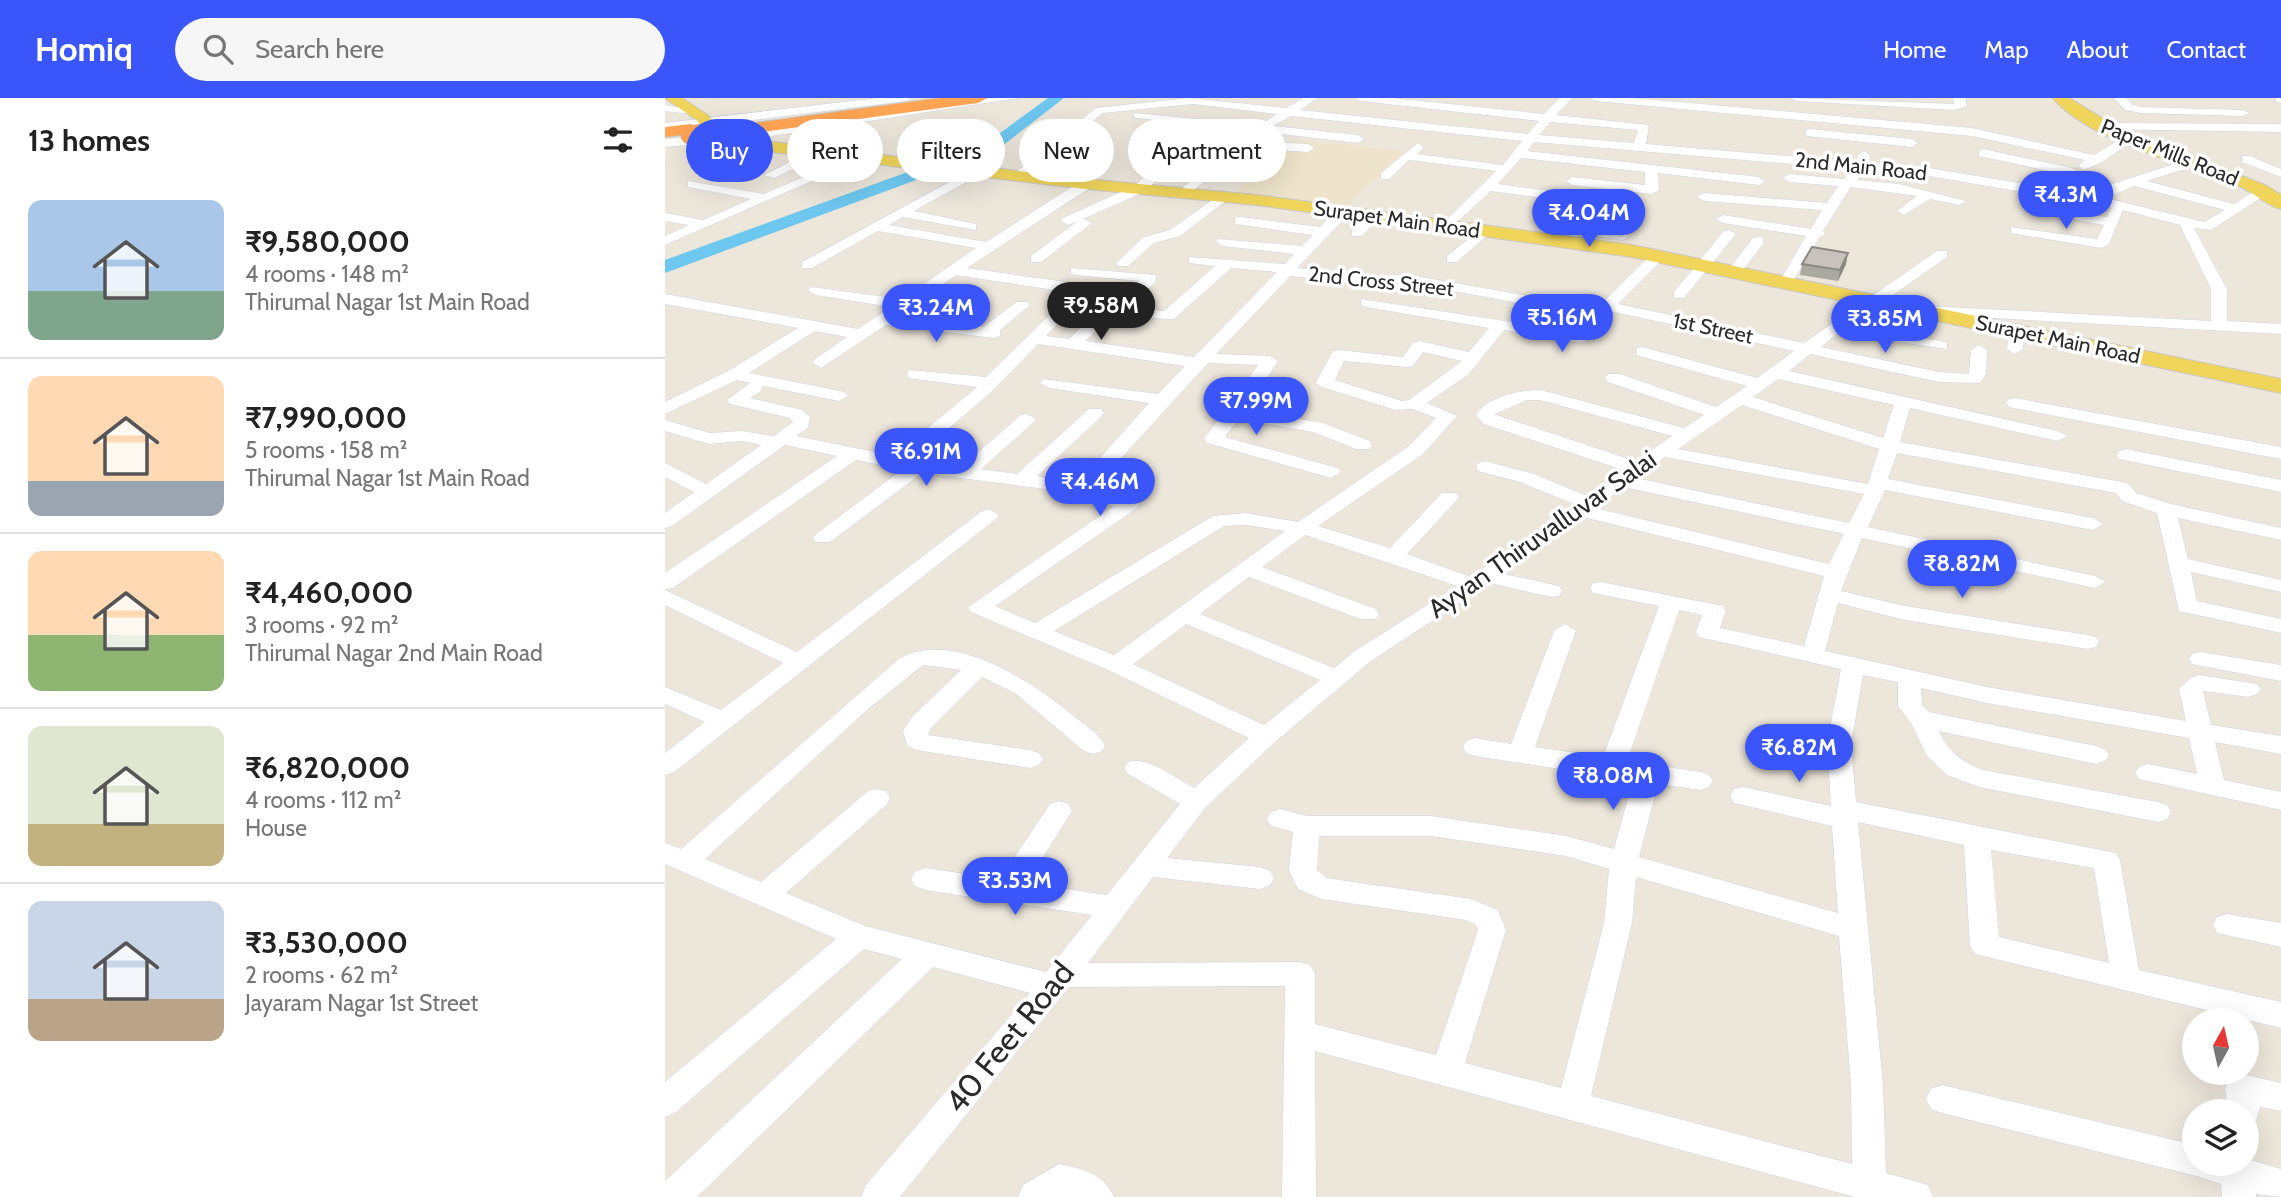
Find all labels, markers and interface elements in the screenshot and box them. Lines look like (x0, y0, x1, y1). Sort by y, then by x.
search box (175, 18, 665, 81)
text: Homiq (35, 29, 133, 69)
icon: search (199, 30, 237, 68)
text: Search here (255, 33, 384, 65)
text: Home (1883, 35, 1946, 64)
text: Map (1984, 35, 2029, 64)
text: About (2067, 35, 2129, 64)
text: Contact (2167, 35, 2246, 64)
street label: Paper Mills Road (2098, 113, 2242, 191)
chip: Buy (686, 119, 773, 182)
chip: Rent (787, 119, 883, 182)
chip: Filters (897, 119, 1005, 182)
chip: New (1019, 119, 1114, 182)
chip: Apartment (1128, 119, 1286, 182)
icon: filters (599, 121, 637, 159)
text: 13 homes (28, 122, 150, 159)
street label: 2nd Main Road (1794, 147, 1928, 185)
pin: ₹4.3M (2017, 172, 2115, 231)
text: ₹4.3M (2034, 180, 2098, 208)
pin: ₹4.04M (1532, 190, 1646, 249)
street label: Surapet Main Road (1312, 195, 1482, 243)
text: ₹4.04M (1548, 198, 1630, 226)
text: ₹9,580,000 (245, 223, 410, 260)
icon: home (84, 228, 168, 312)
text: 4 rooms · 148 m² (245, 260, 409, 288)
street label: 2nd Cross Street (1307, 261, 1455, 301)
pin: ₹9.58M (1044, 282, 1158, 342)
pin: ₹3.24M (879, 285, 993, 344)
text: Thirumal Nagar 1st Main Road (245, 288, 530, 316)
text: ₹9.58M (1063, 291, 1139, 319)
text: ₹3.24M (898, 293, 974, 321)
pin: ₹5.16M (1505, 294, 1619, 354)
pin: ₹3.85M (1828, 296, 1942, 355)
text: ₹5.16M (1527, 303, 1597, 331)
text: ₹3.85M (1847, 304, 1923, 332)
street label: 1st Street (1671, 307, 1755, 349)
street label: Surapet Main Road (1974, 309, 2142, 369)
pin: ₹7.99M (1199, 378, 1313, 437)
text: ₹7.99M (1219, 386, 1293, 414)
text: ₹7,990,000 (245, 399, 407, 436)
icon: home (84, 404, 168, 488)
pin: ₹6.91M (869, 428, 983, 488)
text: 5 rooms · 158 m² (245, 436, 407, 464)
text: ₹6.91M (891, 437, 961, 465)
street label: Ayyan Thiruvalluvar Salai (1422, 443, 1662, 625)
pin: ₹4.46M (1043, 458, 1157, 518)
text: Thirumal Nagar 1st Main Road (245, 464, 530, 492)
text: ₹4.46M (1061, 467, 1139, 495)
pin: ₹8.82M (1905, 540, 2019, 600)
text: ₹8.82M (1924, 549, 2000, 577)
text: ₹4,460,000 (245, 574, 414, 611)
icon: home (84, 579, 168, 663)
text: 3 rooms · 92 m² (245, 611, 399, 639)
text: Thirumal Nagar 2nd Main Road (245, 639, 543, 667)
pin: ₹6.82M (1742, 724, 1856, 784)
text: ₹6.82M (1761, 733, 1837, 761)
text: ₹6,820,000 (245, 749, 410, 786)
pin: ₹8.08M (1556, 752, 1670, 812)
icon: home (84, 754, 168, 838)
text: ₹8.08M (1573, 761, 1653, 789)
text: 4 rooms · 112 m² (245, 786, 401, 814)
text: House (245, 814, 307, 842)
pin: ₹3.53M (958, 858, 1072, 917)
text: ₹3.53M (978, 866, 1052, 894)
text: ₹3,530,000 (245, 924, 408, 961)
icon: home (84, 929, 168, 1013)
street label: 40 Feet Road (936, 953, 1082, 1121)
text: 2 rooms · 62 m² (245, 961, 398, 989)
text: Jayaram Nagar 1st Street (245, 989, 478, 1017)
north arrow (2182, 1008, 2259, 1085)
map controls (2182, 1008, 2259, 1176)
button: layers (2182, 1099, 2259, 1176)

